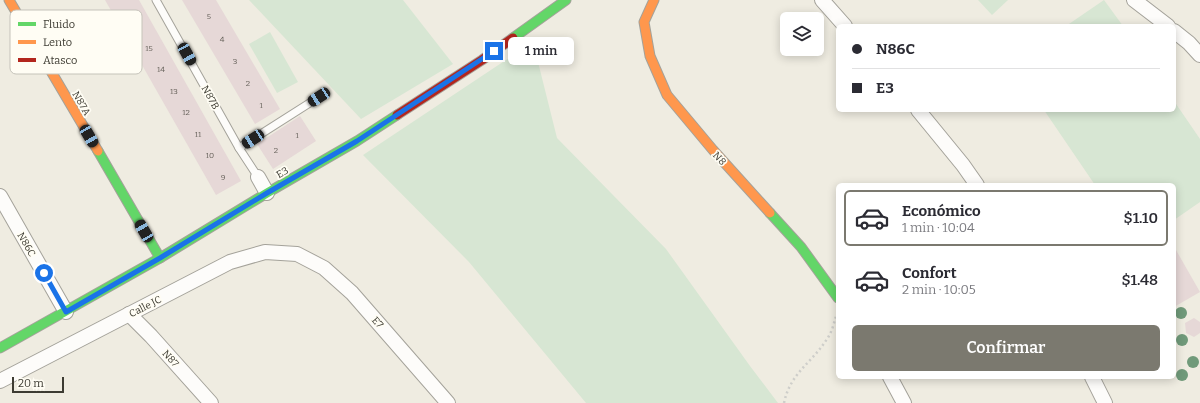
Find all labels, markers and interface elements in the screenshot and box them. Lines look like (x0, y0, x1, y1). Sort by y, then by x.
legend (10, 10, 142, 74)
house number: 5 (207, 12, 211, 21)
map controls (780, 12, 824, 56)
button: layers (780, 12, 824, 56)
text: Fluido (43, 18, 75, 31)
house number: 4 (220, 35, 225, 44)
text: Lento (43, 36, 72, 49)
callout: 1 min (508, 37, 574, 65)
text: N86C (876, 40, 915, 58)
car (176, 41, 198, 67)
route end (485, 42, 503, 60)
text: 1 min (525, 43, 557, 58)
house number: 15 (145, 44, 153, 53)
text: Atasco (43, 54, 77, 67)
house number: 3 (233, 57, 238, 66)
house number: 14 (157, 65, 165, 74)
house number: 2 (246, 79, 250, 88)
text: E3 (876, 79, 894, 97)
street label: N87B (199, 83, 222, 112)
car (306, 85, 332, 109)
house number: 13 (170, 87, 178, 96)
street label: N87A (69, 89, 93, 119)
house number: 1 (259, 101, 263, 110)
house number: 12 (182, 108, 190, 117)
car (78, 123, 100, 149)
car (240, 127, 266, 151)
house number: 11 (195, 130, 202, 139)
house number: 1 (295, 131, 299, 140)
house number: 2 (274, 146, 278, 155)
street label: N8 (710, 149, 728, 168)
house number: 10 (206, 151, 214, 160)
street label: E3 (274, 165, 291, 181)
house number: 9 (221, 173, 226, 182)
icon: car (854, 200, 890, 236)
text: Económico (902, 202, 981, 220)
text: $1.10 (1124, 209, 1158, 227)
car (133, 218, 155, 244)
text: 1 min · 10:04 (902, 220, 975, 235)
street label: N86C (14, 230, 38, 259)
icon: car (854, 262, 890, 298)
route start (35, 264, 53, 282)
text: Confort (902, 264, 957, 282)
text: $1.48 (1121, 271, 1158, 289)
text: 2 min · 10:05 (902, 282, 976, 297)
street label: Calle JC (127, 294, 164, 320)
street label: E7 (369, 314, 385, 331)
button: Confirmar (852, 325, 1160, 371)
street label: N87 (159, 348, 181, 370)
scale bar (12, 375, 64, 394)
text: 20 m (18, 377, 44, 390)

